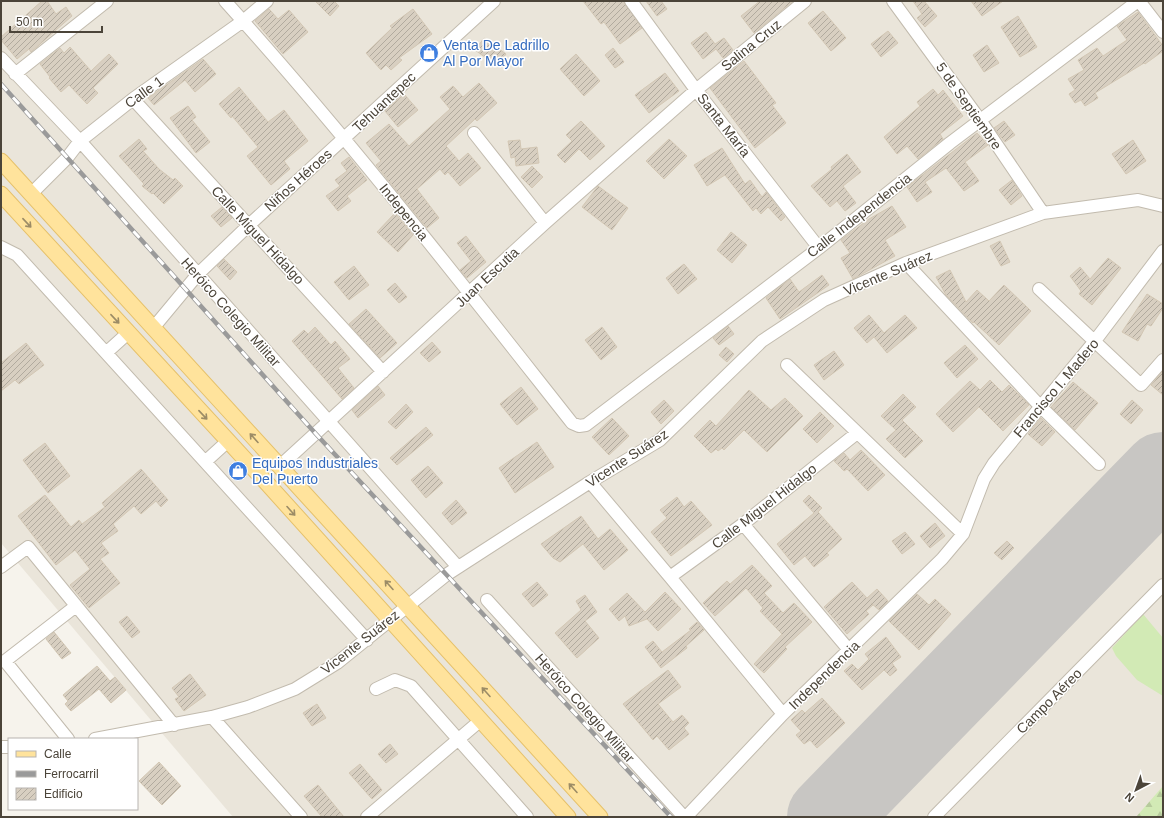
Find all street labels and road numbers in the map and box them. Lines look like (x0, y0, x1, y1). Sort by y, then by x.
street label: Salina Cruz (718, 16, 784, 74)
street label: 5 de Septiembre (933, 59, 1005, 153)
street label: Tehuantepec (349, 69, 419, 135)
street label: Calle 1 (122, 73, 166, 111)
street label: Santa María (694, 90, 754, 160)
street label: Niños Héroes (261, 146, 335, 214)
street label: Calle Independencia (804, 169, 914, 261)
street label: Indepencia (376, 180, 432, 244)
street label: Calle Miguel Hidalgo (208, 183, 308, 288)
street label: Juan Escutia (452, 244, 522, 310)
street label: Vicente Suárez (841, 247, 935, 299)
street label: Heróico Colegio Militar (178, 254, 284, 370)
street label: Francisco I. Madero (1010, 335, 1102, 441)
street label: Vicente Suárez (583, 426, 671, 490)
street label: Calle Miguel Hidalgo (708, 460, 820, 552)
street label: Vicente Suárez (318, 607, 402, 677)
street label: Independencia (785, 637, 863, 713)
street label: Heróico Colegio Militar (532, 650, 638, 766)
street label: Campo Aéreo (1013, 665, 1085, 737)

